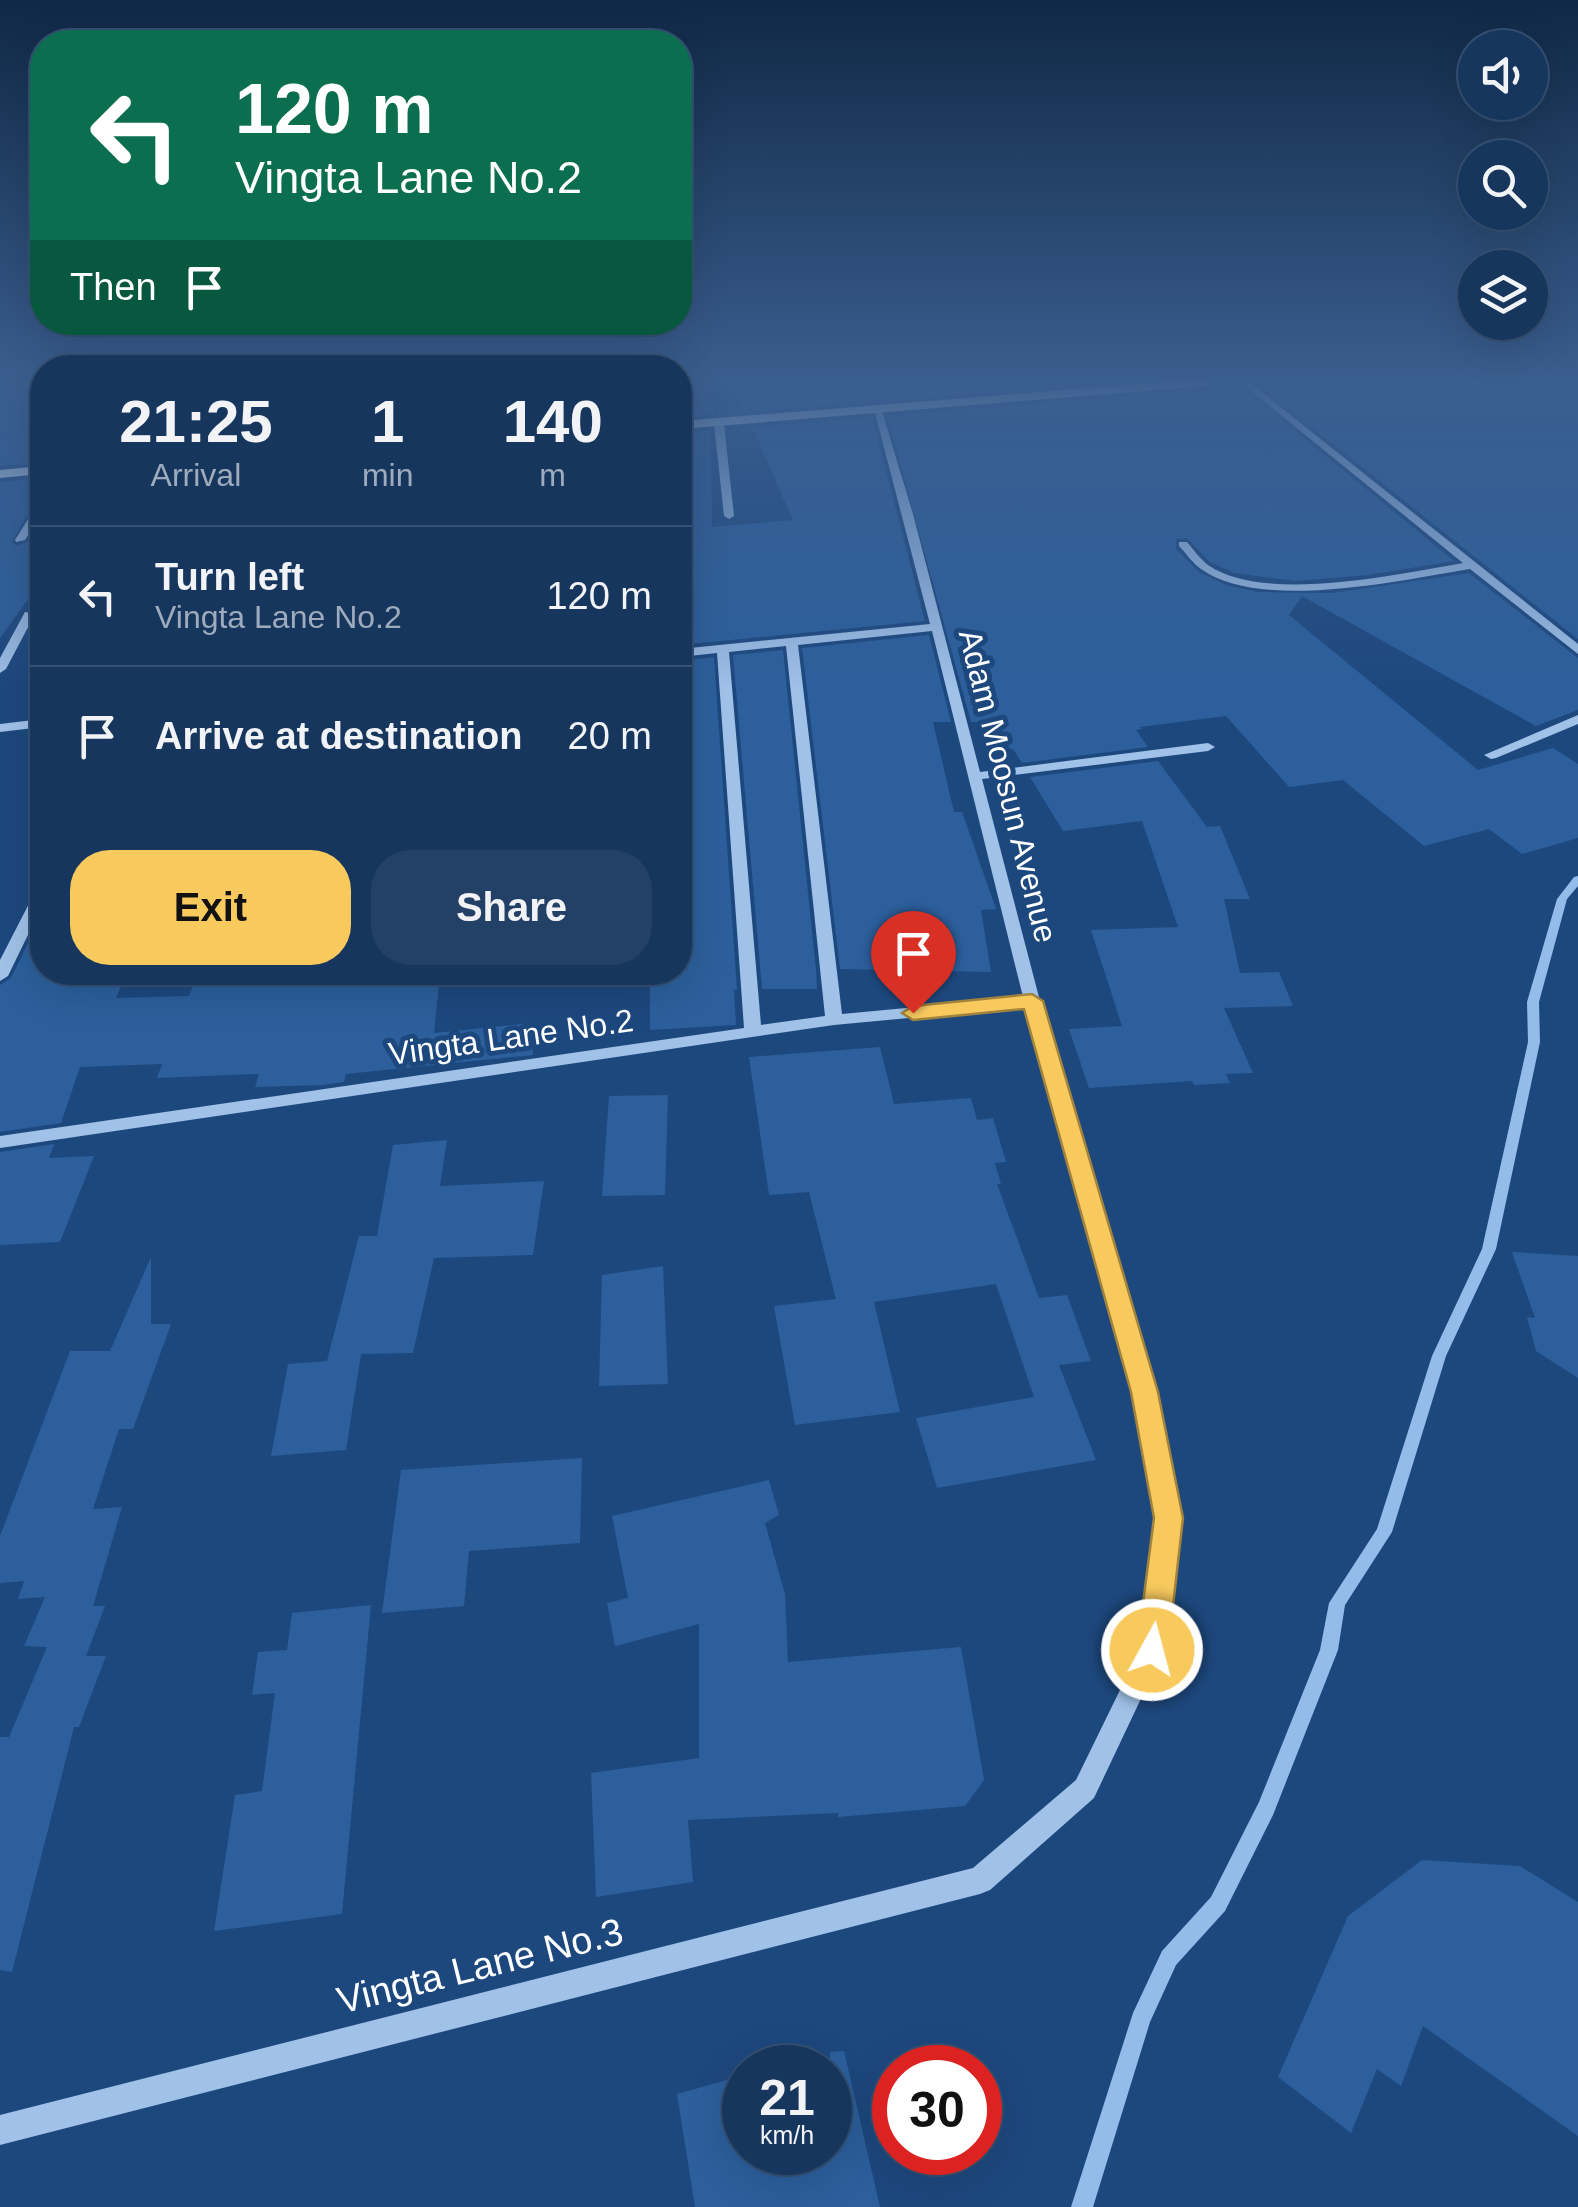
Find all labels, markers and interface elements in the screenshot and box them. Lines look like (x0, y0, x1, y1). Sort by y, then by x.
map controls (1458, 30, 1548, 340)
button: sound (1458, 30, 1548, 120)
icon: left (70, 70, 200, 200)
text: 120 m (235, 70, 433, 148)
button: search (1458, 140, 1548, 230)
text: Vingta Lane No.2 (235, 152, 582, 203)
button: layers (1458, 250, 1548, 340)
icon: arrive (177, 260, 232, 315)
text: Then (70, 266, 157, 308)
text: 21:25 (119, 388, 273, 455)
text: 1 (371, 388, 404, 455)
text: 140 (503, 388, 603, 455)
text: Arrival (151, 457, 241, 493)
text: min (362, 457, 413, 493)
text: m (539, 457, 566, 493)
text: Turn left (155, 556, 304, 598)
icon: left (70, 569, 125, 624)
text: 120 m (546, 575, 652, 617)
text: Vingta Lane No.2 (155, 599, 402, 635)
street label: Adam Moosun Avenue (952, 626, 1064, 946)
icon: arrive (70, 709, 125, 764)
text: Arrive at destination (155, 715, 522, 757)
text: 20 m (568, 715, 652, 757)
button: Exit (70, 850, 351, 965)
button: Share (371, 850, 652, 965)
pin (871, 911, 956, 1014)
icon: arrive (886, 926, 941, 981)
street label: Vingta Lane No.2 (386, 1002, 636, 1072)
position arrow (1100, 1598, 1204, 1702)
street label: Vingta Lane No.3 (333, 1910, 627, 2022)
speed limit sign: 30 (872, 2045, 1002, 2175)
text: 21 (759, 2070, 815, 2126)
text: km/h (760, 2121, 814, 2149)

